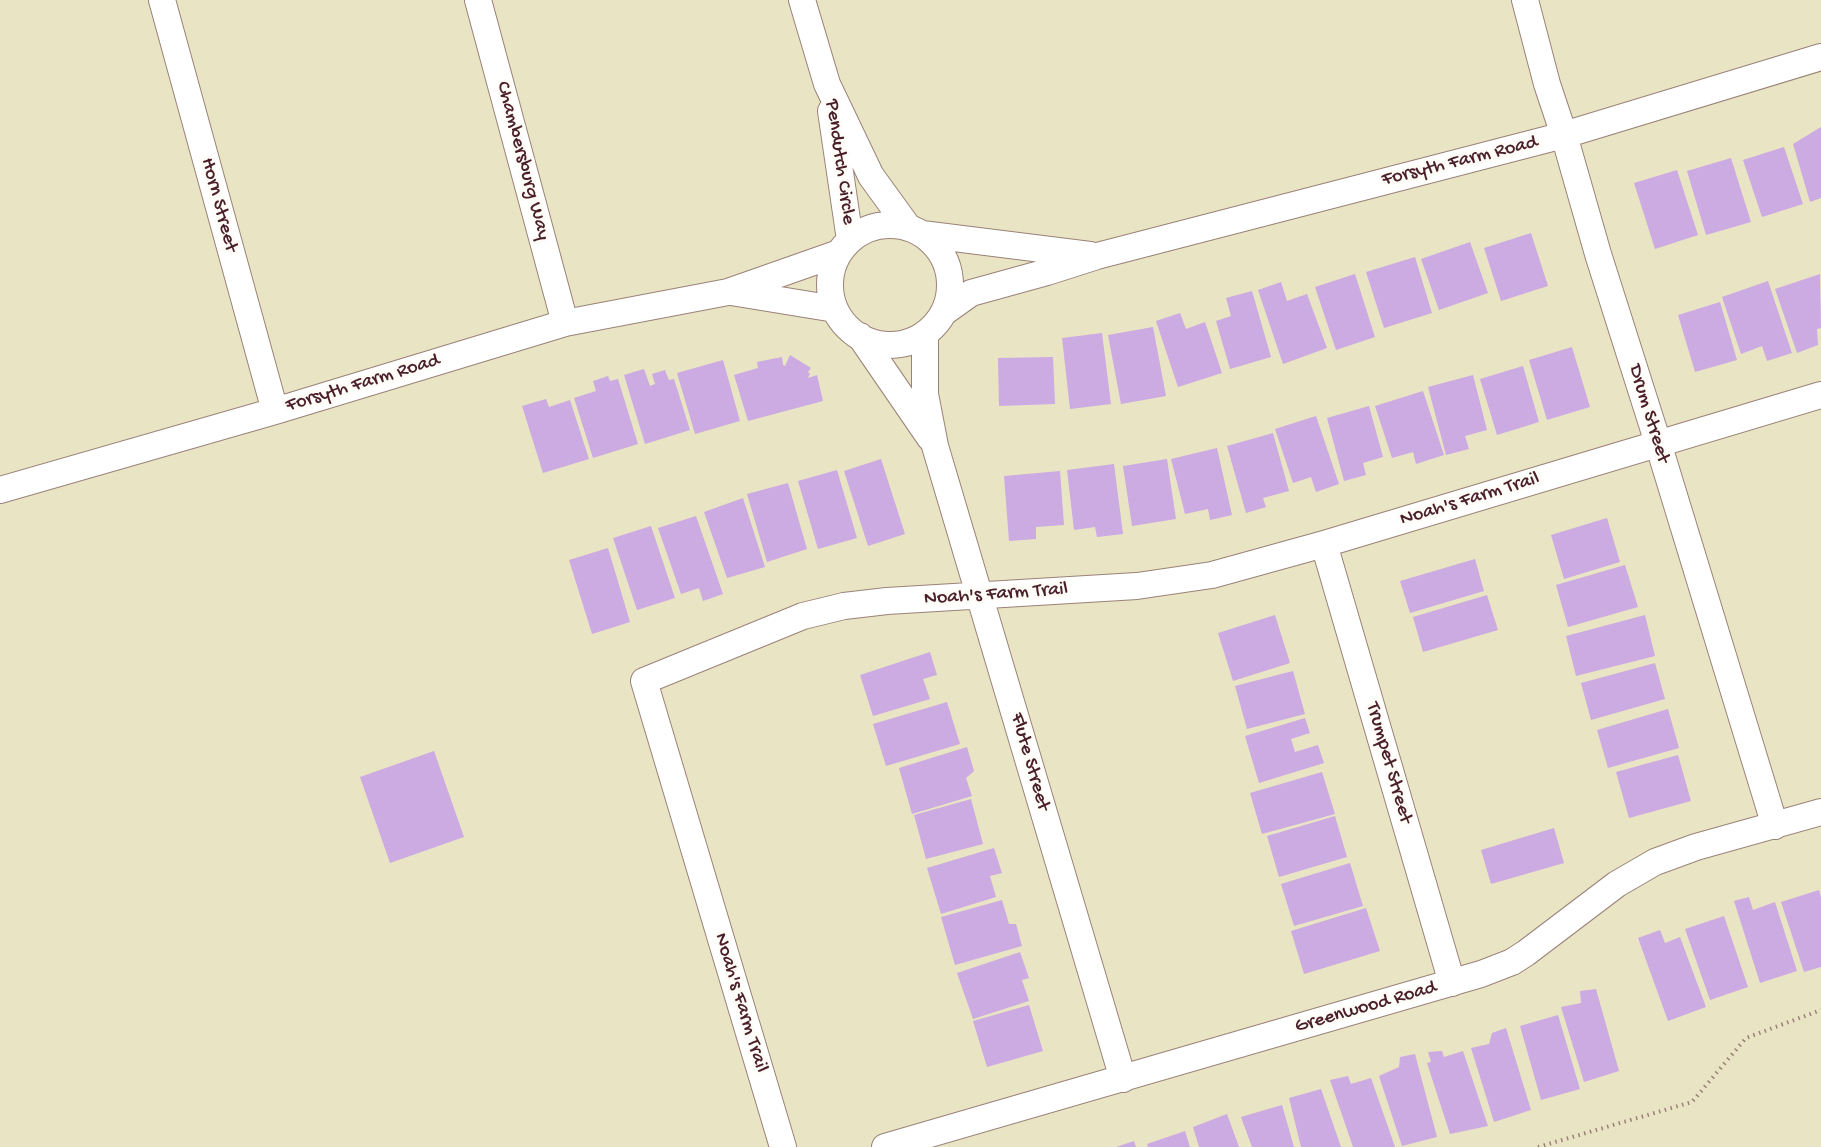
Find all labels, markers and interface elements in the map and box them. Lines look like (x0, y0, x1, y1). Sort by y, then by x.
street label: Chambersburg Way (489, 79, 555, 243)
street label: Pendutch Circle (818, 98, 860, 226)
street label: Forsyth Farm Road (1380, 131, 1540, 193)
street label: Horn Street (194, 155, 242, 255)
street label: Forsyth Farm Road (283, 349, 443, 419)
street label: Drum Street (1622, 362, 1674, 466)
street label: Noah's Farm Trail (1397, 467, 1543, 533)
street label: Noah's Farm Trail (923, 578, 1069, 612)
street label: Trumpet Street (1359, 700, 1417, 826)
street label: Flute Street (1004, 710, 1054, 814)
street label: Noah's Farm Trail (707, 930, 773, 1076)
street label: Greenwood Road (1292, 976, 1440, 1040)

